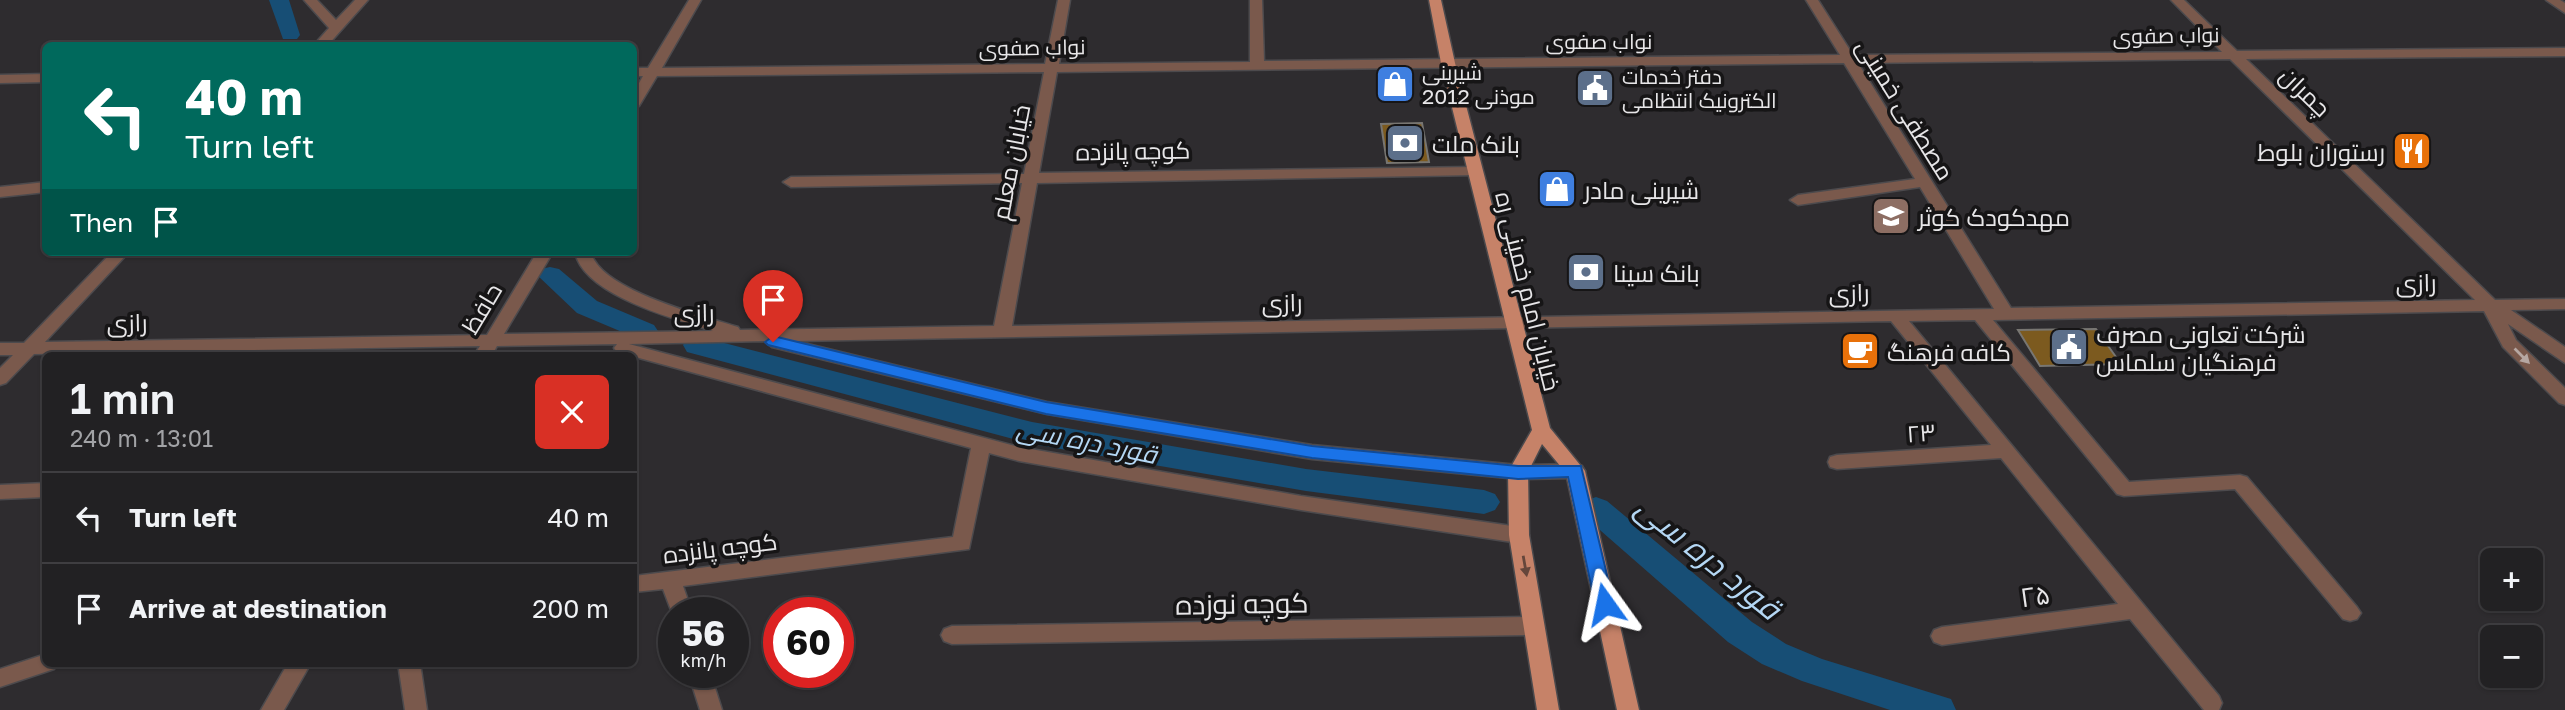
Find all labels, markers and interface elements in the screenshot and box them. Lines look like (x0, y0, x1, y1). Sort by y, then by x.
street label: نواب صفوی (2112, 21, 2220, 50)
street label: نواب صفوی (1546, 28, 1652, 55)
street label: نواب صفوی (978, 33, 1086, 62)
street label: مصطفی خمینی (1850, 33, 1961, 186)
place label: شیرینی موذنی 2012 (1422, 59, 1535, 110)
street label: چمران (2273, 60, 2337, 124)
shop icon: شیرینی موذنی 2012 (1374, 63, 1416, 105)
place label: دفتر خدمات الکترونیک انتظامی (1622, 63, 1777, 114)
text: 40 m (185, 67, 303, 126)
public building icon: دفتر خدمات الکترونیک انتظامی (1574, 67, 1616, 109)
icon: left (70, 70, 161, 161)
street label: خیابان معلم (985, 102, 1038, 223)
bank icon: بانک ملت (1384, 122, 1426, 164)
text: Turn left (185, 127, 314, 165)
place label: بانک ملت (1432, 129, 1520, 158)
restaurant icon: رستوران بلوط (2391, 130, 2433, 172)
street label: کوچه پانزده (1075, 135, 1191, 168)
place label: رستوران بلوط (2257, 137, 2385, 167)
shop icon: شیرینی مادر (1536, 168, 1578, 210)
place label: شیرینی مادر (1582, 175, 1699, 205)
street label: خیابان امام خمینی ره (1487, 188, 1568, 394)
school or university icon: مهدکودک کوثر (1870, 195, 1912, 237)
place label: مهدکودک کوثر (1916, 202, 2070, 232)
icon: arrive (147, 203, 185, 241)
text: Then (70, 207, 133, 238)
bank icon: بانک سینا (1565, 251, 1607, 293)
place label: بانک سینا (1613, 258, 1700, 287)
street label: رازی (2395, 267, 2437, 298)
pin (743, 270, 803, 342)
street label: حافظ (455, 277, 507, 339)
street label: رازی (1828, 277, 1870, 308)
icon: arrive (754, 281, 792, 319)
street label: رازی (1261, 287, 1303, 318)
street label: رازی (673, 297, 715, 328)
street label: رازی (106, 307, 148, 338)
place label: شرکت تعاونی مصرف فرهنگیان سلماس (2096, 319, 2306, 377)
public building icon: شرکت تعاونی مصرف فرهنگیان سلماس (2048, 326, 2090, 368)
cafe icon: کافه فرهنگ (1839, 330, 1881, 372)
place label: کافه فرهنگ (1887, 337, 2011, 366)
one-way arrow (2514, 347, 2530, 364)
text: 1 min (70, 373, 175, 423)
button: close (535, 375, 609, 449)
water label: قورد دره سی (1014, 412, 1162, 471)
street label: ۲۳ (1906, 417, 1936, 447)
text: 240 m · 13:01 (70, 424, 213, 452)
water label: قورد دره سی (1628, 487, 1790, 629)
icon: left (70, 499, 108, 537)
text: Turn left (129, 502, 237, 533)
text: 40 m (548, 502, 609, 533)
street label: کوچه پانزده (661, 526, 779, 571)
map controls (2480, 548, 2543, 688)
button: + (2480, 548, 2543, 611)
one-way arrow (1520, 555, 1531, 577)
position arrow (1568, 567, 1642, 641)
street label: ۲۵ (2018, 577, 2052, 613)
street label: کوچه نوزده (1175, 585, 1309, 624)
icon: arrive (70, 590, 108, 628)
text: Arrive at destination (129, 593, 387, 624)
text: 200 m (532, 593, 609, 624)
speed limit sign: 60 (763, 597, 854, 688)
text: 56 (682, 612, 725, 654)
button: − (2480, 625, 2543, 688)
text: km/h (681, 649, 726, 671)

